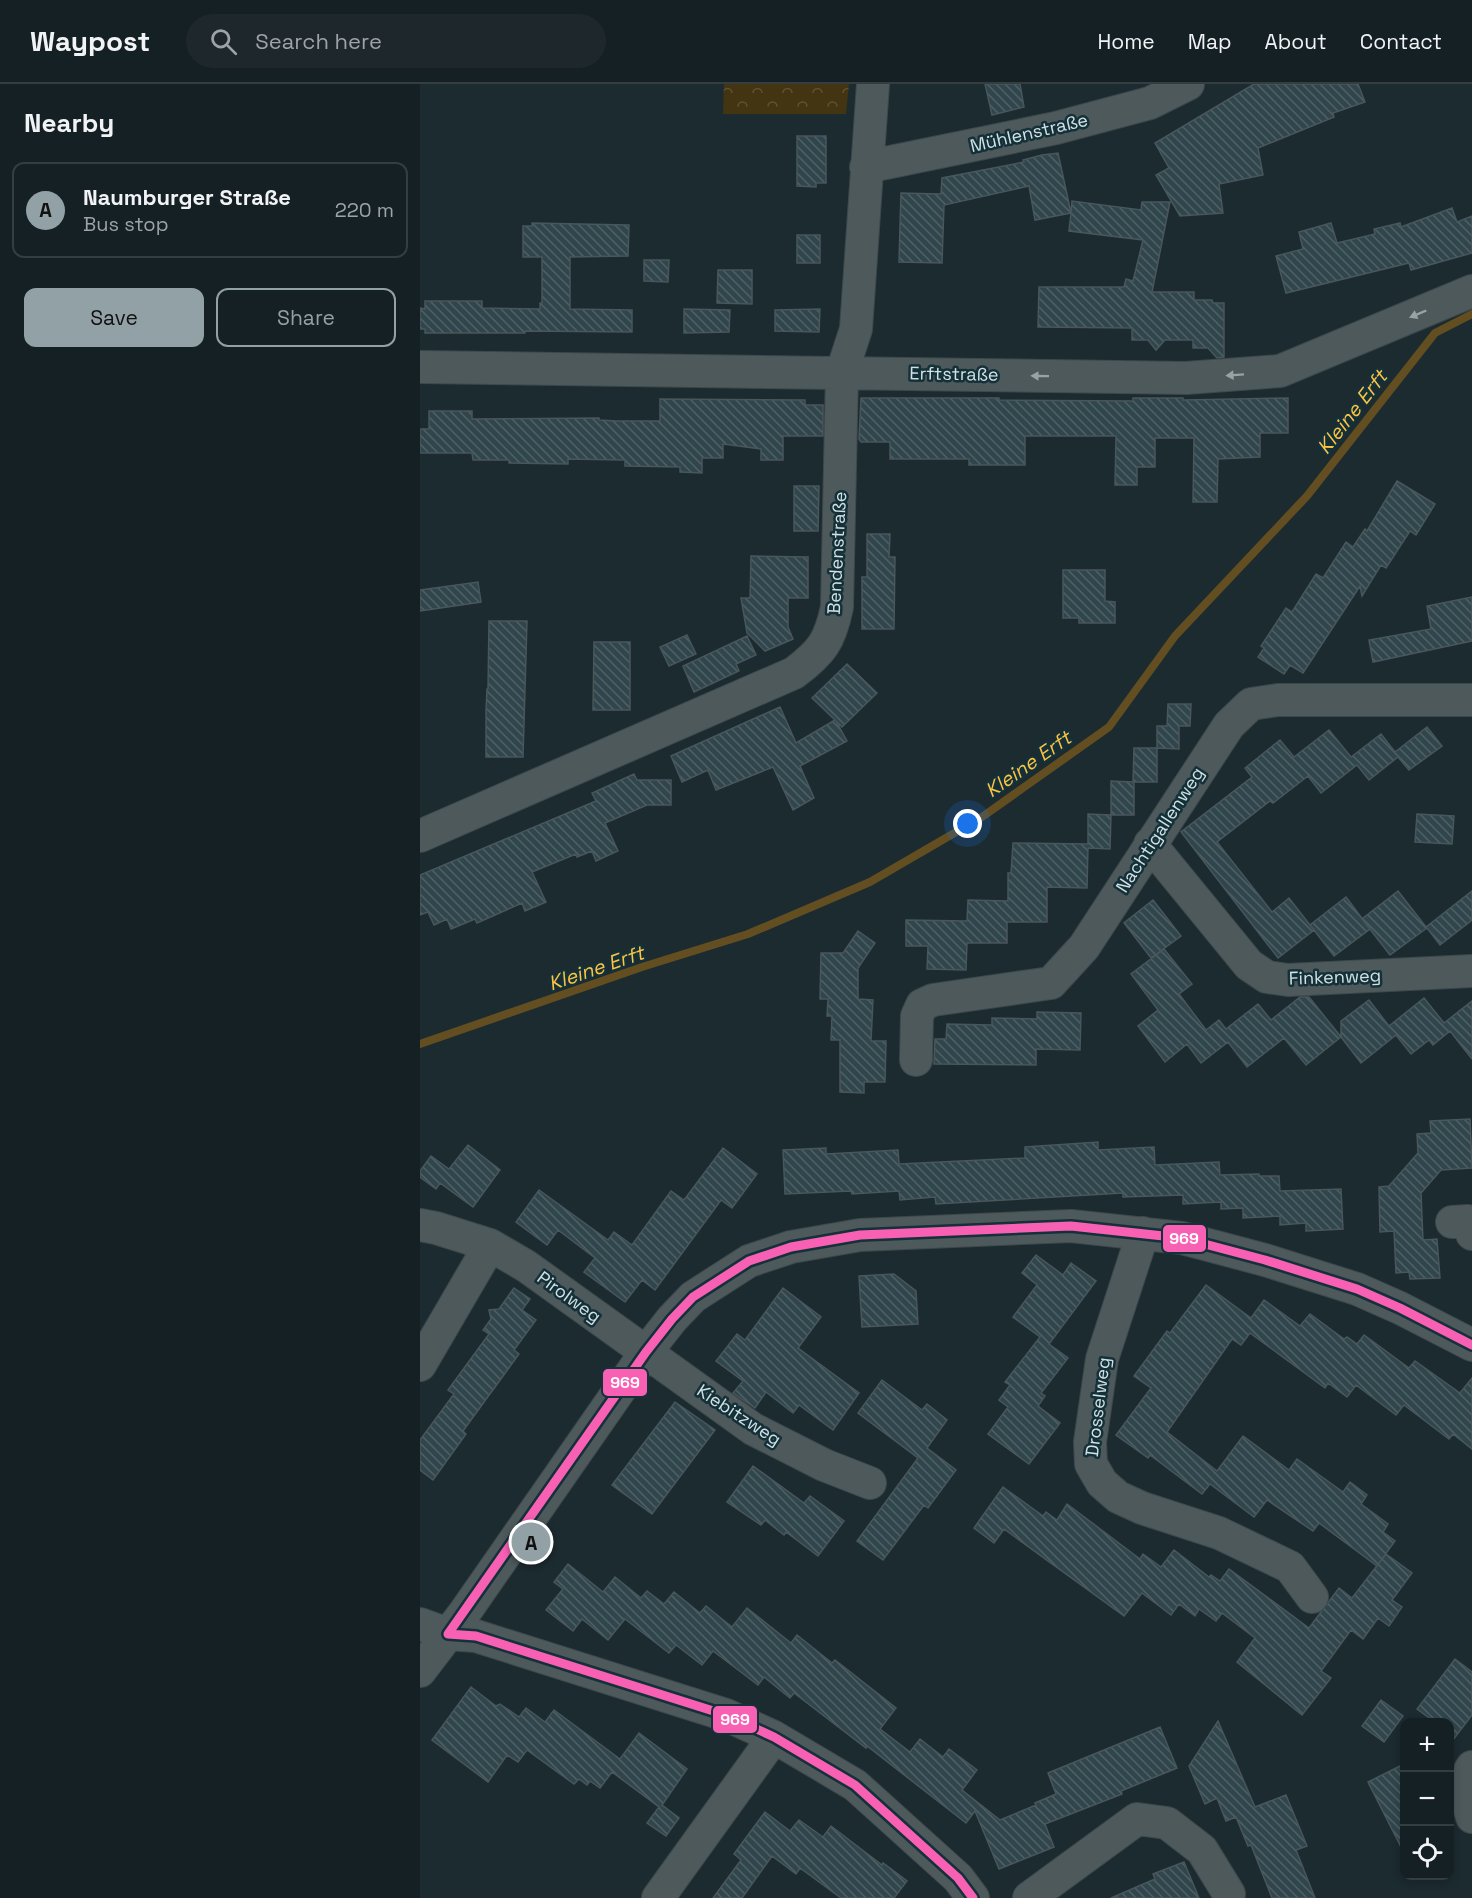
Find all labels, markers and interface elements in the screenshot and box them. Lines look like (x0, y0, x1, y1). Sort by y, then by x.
search box (186, 14, 606, 68)
text: Waypost (30, 23, 150, 59)
icon: search (207, 25, 240, 58)
text: Search here (255, 27, 382, 55)
text: Home (1097, 28, 1155, 55)
text: Map (1188, 28, 1232, 55)
text: About (1265, 28, 1327, 55)
text: Contact (1360, 28, 1442, 55)
text: Nearby (24, 106, 114, 140)
street label: Mühlenstraße (968, 108, 1090, 157)
text: Naumburger Straße (83, 183, 291, 211)
text: A (39, 197, 52, 223)
text: 220 m (335, 197, 394, 223)
text: Bus stop (83, 211, 169, 237)
button: Save (24, 288, 204, 347)
button: Share (216, 288, 396, 347)
one-way arrow (1409, 310, 1427, 319)
street label: Erftstraße (909, 361, 999, 386)
water label: Kleine Erft (1311, 363, 1394, 459)
one-way arrow (1225, 370, 1244, 380)
one-way arrow (1030, 371, 1049, 381)
street label: Bendenstraße (822, 491, 851, 615)
water label: Kleine Erft (980, 724, 1078, 803)
street label: Nachtigallenweg (1110, 763, 1209, 897)
your location (953, 809, 982, 838)
water label: Kleine Erft (545, 939, 649, 997)
street label: Finkenweg (1288, 963, 1382, 990)
line badge: 969 (1162, 1224, 1207, 1253)
text: 969 (1169, 1228, 1199, 1249)
street label: Pirolweg (533, 1266, 606, 1328)
street label: Drosselweg (1080, 1356, 1115, 1458)
line badge: 969 (602, 1368, 648, 1397)
text: 969 (610, 1372, 640, 1393)
street label: Kiebitzweg (693, 1379, 786, 1450)
pin: A (512, 1520, 550, 1564)
line badge: 969 (712, 1705, 758, 1734)
text: 969 (720, 1709, 750, 1730)
map controls (1400, 1718, 1454, 1880)
button: + (1400, 1718, 1454, 1772)
button: − (1400, 1772, 1454, 1826)
button: locate (1400, 1826, 1454, 1880)

